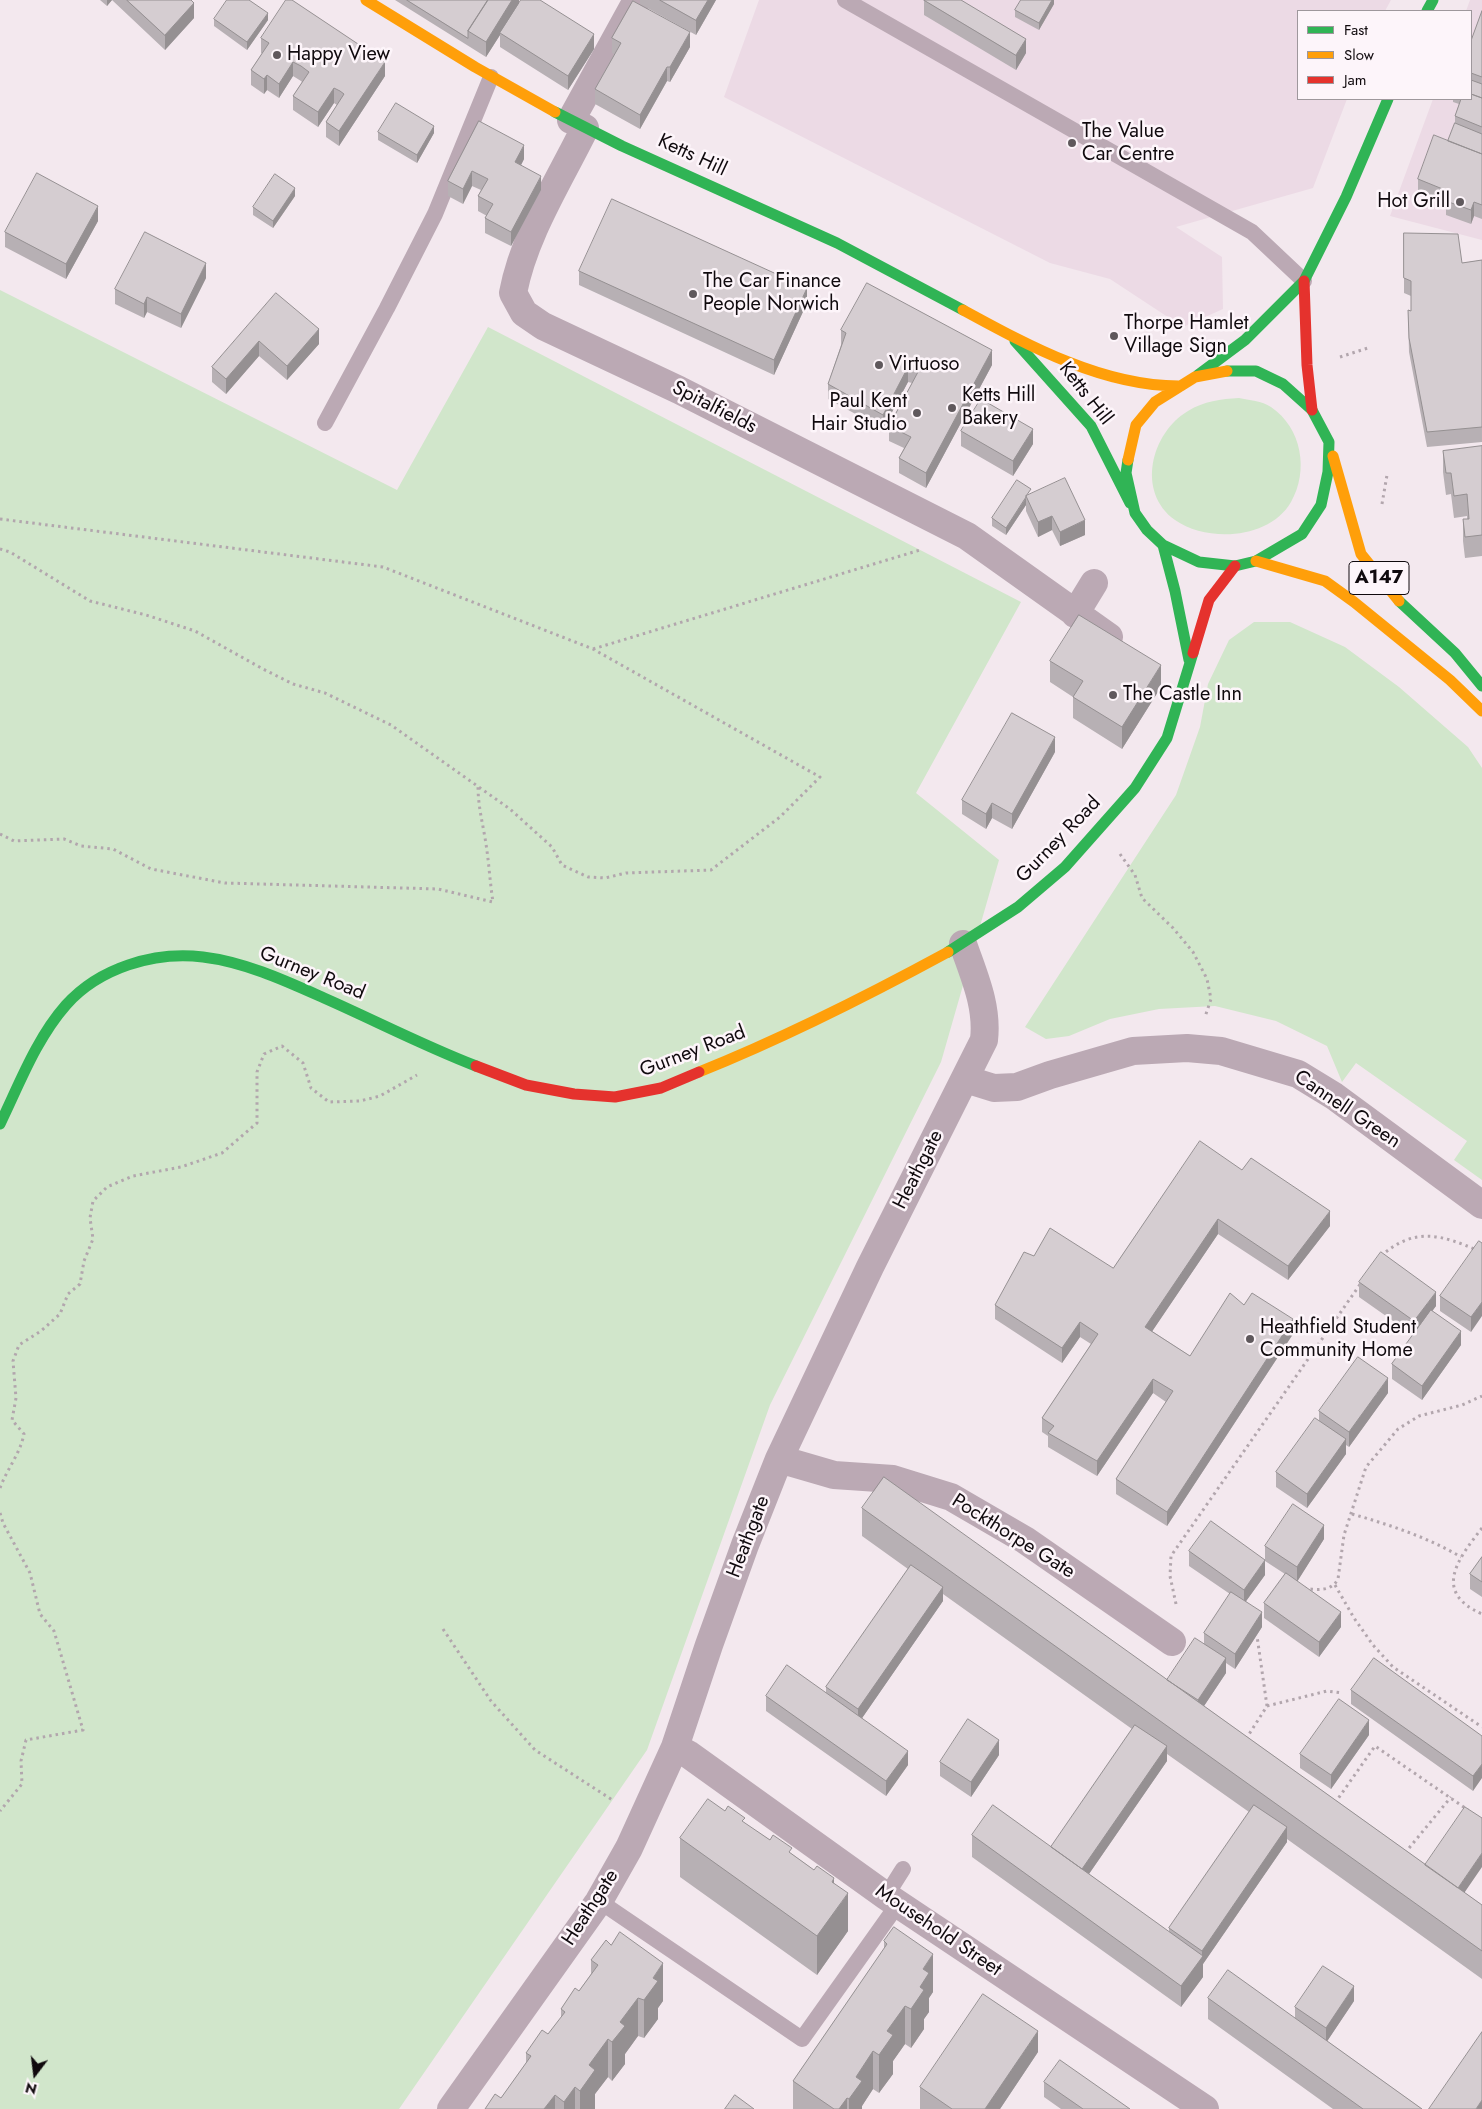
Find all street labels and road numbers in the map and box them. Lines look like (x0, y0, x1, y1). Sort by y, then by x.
street label: Ketts Hill (654, 130, 730, 182)
street label: Ketts Hill (1053, 358, 1117, 430)
street label: Spitalfields (668, 376, 760, 440)
road number: A147 (1349, 562, 1409, 594)
street label: Gurney Road (1012, 792, 1106, 888)
street label: Gurney Road (256, 942, 368, 1006)
street label: Gurney Road (637, 1021, 749, 1083)
street label: Cannell Green (1289, 1066, 1405, 1154)
street label: Heathgate (889, 1126, 949, 1214)
street label: Pockthorpe Gate (947, 1490, 1079, 1584)
street label: Heathgate (722, 1493, 776, 1581)
street label: Heathgate (558, 1866, 624, 1950)
street label: Mousehold Street (870, 1880, 1006, 1982)

